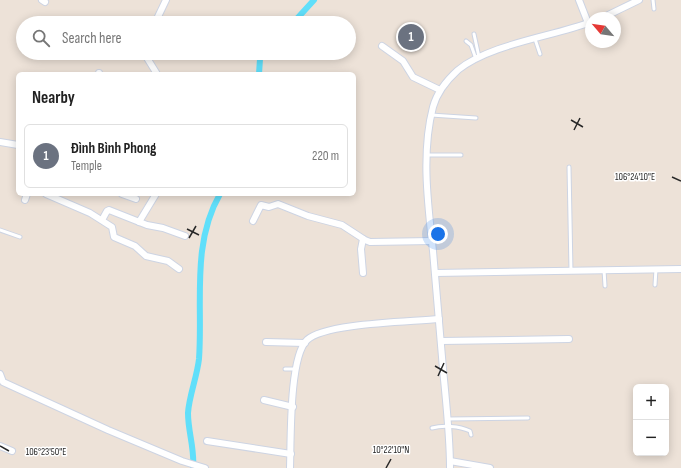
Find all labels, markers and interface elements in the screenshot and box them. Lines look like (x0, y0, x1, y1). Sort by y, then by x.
north arrow (585, 12, 621, 48)
search box (16, 16, 356, 60)
pin: 1 (398, 22, 424, 52)
icon: search (30, 27, 52, 49)
text: Search here (62, 29, 122, 48)
text: Nearby (32, 88, 75, 108)
text: Đình Bình Phong (71, 139, 156, 158)
text: 1 (43, 148, 49, 164)
text: 220 m (312, 148, 339, 164)
text: Temple (71, 158, 102, 174)
text: 106°24'10"E (615, 171, 655, 183)
your location (428, 224, 448, 244)
map controls (633, 384, 669, 456)
button: + (633, 384, 669, 420)
button: − (633, 420, 669, 456)
text: 10°22'10"N (373, 444, 409, 456)
text: 106°23'50"E (26, 446, 66, 458)

